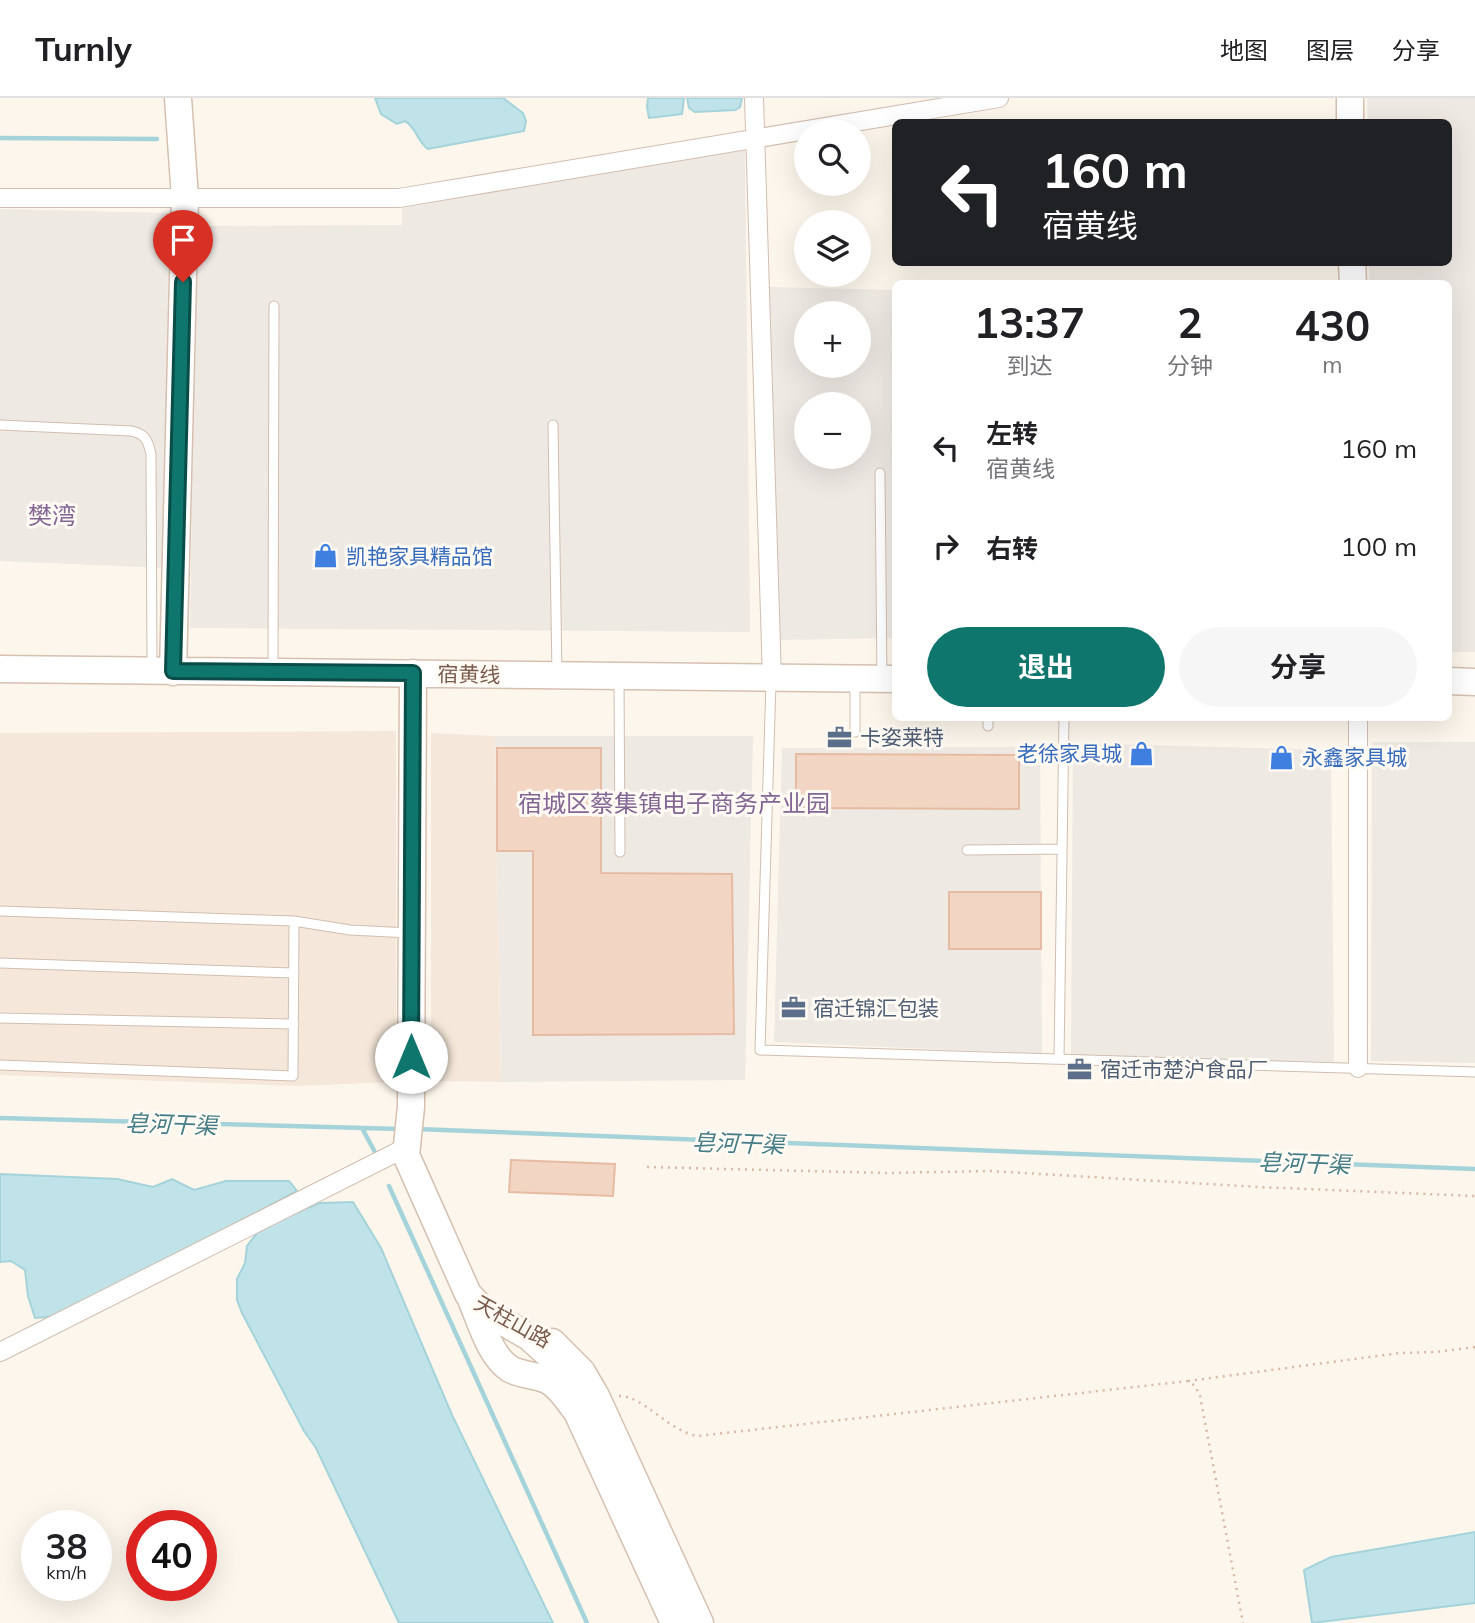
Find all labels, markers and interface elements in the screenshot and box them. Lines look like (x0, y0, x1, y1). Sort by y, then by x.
text: Turnly (35, 28, 132, 69)
text: 地图 (1220, 35, 1268, 65)
text: 图层 (1306, 35, 1354, 65)
text: 分享 (1392, 35, 1440, 65)
map controls (794, 119, 871, 469)
button: search (794, 119, 871, 196)
text: 160 m (1042, 139, 1188, 200)
icon: left (927, 147, 1018, 238)
text: 宿黄线 (1042, 205, 1138, 245)
pin (153, 210, 213, 282)
button: layers (794, 210, 871, 287)
icon: arrive (164, 221, 202, 259)
text: 13:37 (974, 296, 1085, 349)
text: 2 (1177, 296, 1202, 349)
text: 430 (1295, 299, 1370, 352)
button: + (794, 301, 871, 378)
text: m (1322, 350, 1342, 379)
text: 到达 (1006, 351, 1052, 380)
text: 分钟 (1167, 351, 1213, 380)
button: − (794, 392, 871, 469)
text: 左转 (986, 417, 1038, 450)
icon: left (927, 429, 965, 467)
text: 160 m (1341, 432, 1417, 465)
text: 宿黄线 (986, 454, 1055, 483)
district label: 樊湾 (28, 500, 76, 530)
icon: right (927, 527, 965, 565)
text: 100 m (1341, 530, 1417, 563)
text: 右转 (986, 532, 1038, 565)
shop icon: 凯艳家具精品馆 (312, 542, 340, 570)
place label: 凯艳家具精品馆 (346, 543, 493, 569)
button: 退出 (927, 627, 1165, 707)
button: 分享 (1179, 627, 1417, 707)
street label: 宿黄线 (437, 660, 501, 688)
office icon: 卡姿莱特 (826, 723, 854, 751)
place label: 卡姿莱特 (860, 724, 944, 750)
shop icon: 老徐家具城 (1128, 739, 1156, 767)
place label: 老徐家具城 (1017, 740, 1122, 766)
shop icon: 永鑫家具城 (1268, 743, 1296, 771)
place label: 永鑫家具城 (1302, 744, 1407, 770)
district label: 宿城区蔡集镇电子商务产业园 (518, 788, 830, 818)
office icon: 宿迁锦汇包装 (779, 994, 807, 1022)
place label: 宿迁锦汇包装 (813, 995, 939, 1021)
position arrow (374, 1020, 448, 1094)
office icon: 宿迁市楚沪食品厂 (1066, 1055, 1094, 1083)
place label: 宿迁市楚沪食品厂 (1100, 1056, 1268, 1082)
water label: 皂河干渠 (125, 1108, 220, 1140)
water label: 皂河干渠 (692, 1127, 787, 1159)
water label: 皂河干渠 (1258, 1147, 1353, 1179)
street label: 天柱山路 (470, 1289, 556, 1353)
speed limit sign: 40 (126, 1510, 217, 1601)
text: 38 (45, 1524, 88, 1568)
text: km/h (46, 1561, 87, 1584)

